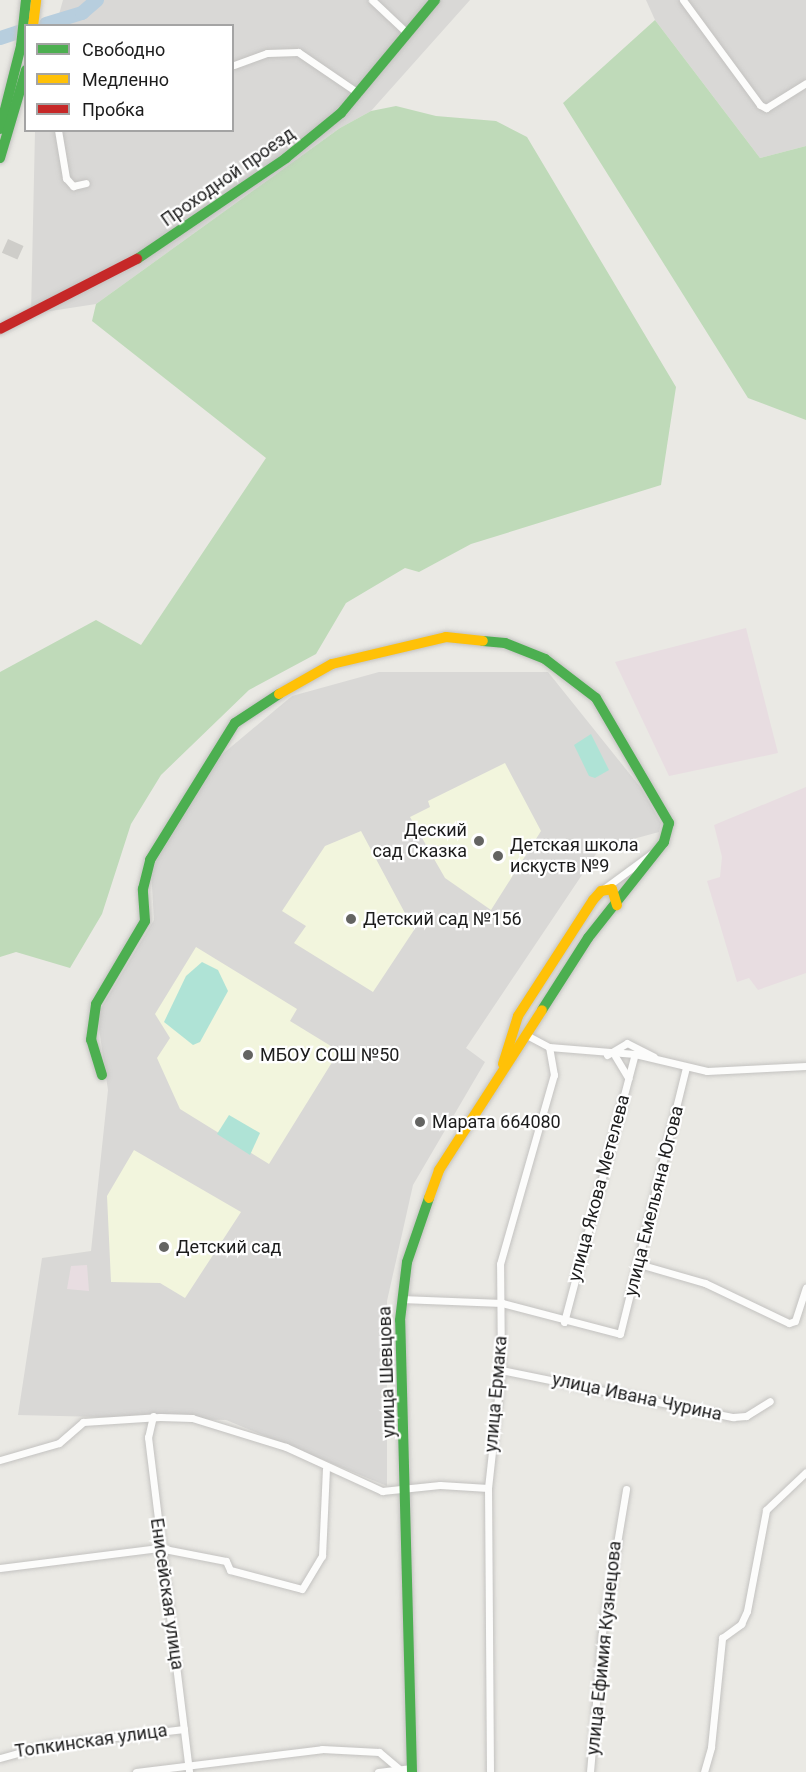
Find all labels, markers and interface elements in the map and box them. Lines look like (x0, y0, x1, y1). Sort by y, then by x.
legend (24, 24, 234, 132)
text: Свободно (82, 39, 165, 60)
text: Медленно (82, 69, 169, 90)
text: Пробка (82, 99, 145, 120)
street label: Проходной проезд (157, 123, 299, 231)
place label: Деский сад Сказка (373, 820, 467, 862)
marker: Деский сад Сказка (472, 834, 486, 848)
place label: Детская школа искуств №9 (510, 835, 639, 878)
marker: Детская школа искуств №9 (491, 849, 505, 863)
place label: Детский сад №156 (363, 908, 522, 930)
marker: Детский сад №156 (344, 912, 358, 926)
place label: МБОУ СОШ №50 (260, 1044, 399, 1066)
marker: МБОУ СОШ №50 (241, 1048, 255, 1062)
street label: улица Якова Метелева (564, 1092, 634, 1284)
street label: улица Емельяна Югова (620, 1104, 688, 1298)
place label: Марата 664080 (432, 1111, 561, 1133)
marker: Марата 664080 (413, 1115, 427, 1129)
place label: Детский сад (176, 1236, 281, 1258)
marker: Детский сад (157, 1240, 171, 1254)
street label: улица Шевцова (374, 1306, 400, 1438)
street label: улица Ермака (480, 1335, 512, 1453)
street label: улица Ивана Чурина (550, 1368, 724, 1426)
street label: Енисейская улица (146, 1517, 188, 1671)
street label: улица Ефимия Кузнецова (582, 1540, 626, 1756)
street label: Топкинская улица (13, 1720, 169, 1762)

